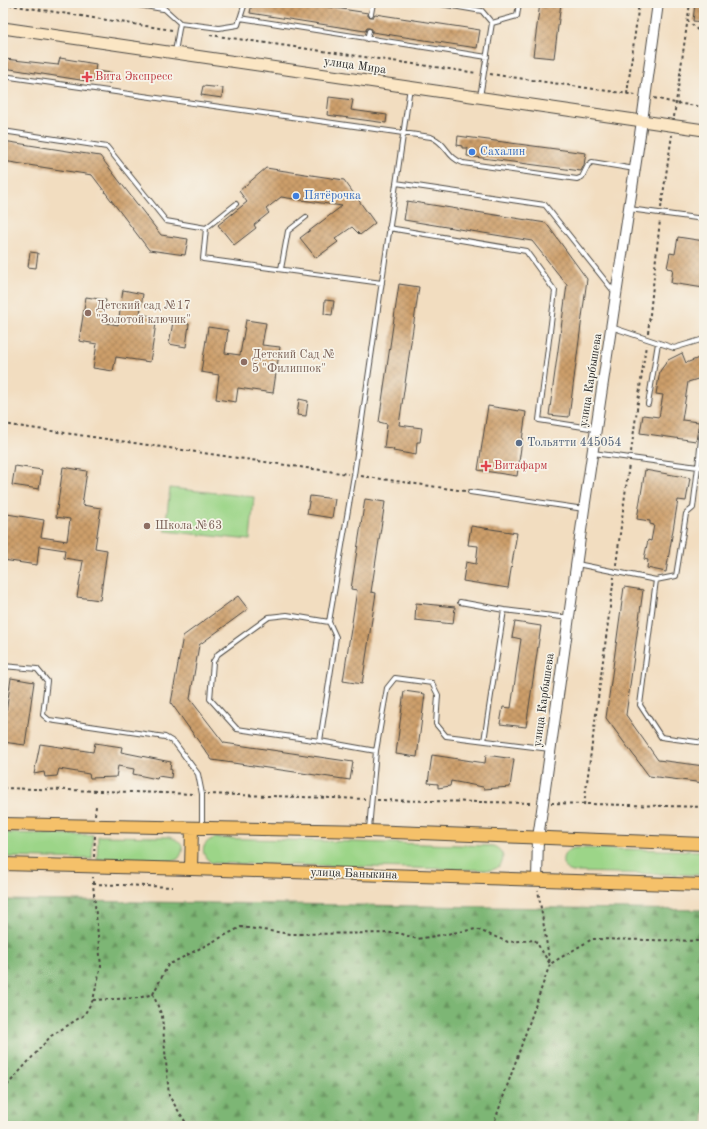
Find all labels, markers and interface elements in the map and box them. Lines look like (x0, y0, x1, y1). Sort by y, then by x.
street label: улица Мира (323, 56, 387, 76)
place label: Вита Экспресс (95, 71, 172, 83)
marker: Вита Экспресс (82, 72, 92, 82)
place label: Сахалин (480, 146, 526, 158)
marker: Сахалин (467, 147, 477, 157)
place label: Пятёрочка (304, 190, 361, 202)
marker: Пятёрочка (291, 191, 301, 201)
place label: Детский сад №17 "Золотой ключик" (96, 300, 191, 326)
marker: Детский сад №17 "Золотой ключик" (83, 308, 93, 318)
street label: улица Карбышева (578, 332, 604, 428)
place label: Детский Сад № 5 "Филиппок" (252, 349, 336, 375)
marker: Детский Сад № 5 "Филиппок" (239, 357, 249, 367)
place label: Тольятти 445054 (527, 436, 622, 449)
marker: Тольятти 445054 (514, 438, 524, 448)
place label: Витафарм (494, 460, 547, 472)
marker: Витафарм (481, 461, 491, 471)
place label: Школа №63 (155, 520, 222, 532)
marker: Школа №63 (142, 521, 152, 531)
street label: улица Карбышева (531, 652, 557, 748)
street label: улица Баныкина (310, 866, 398, 882)

